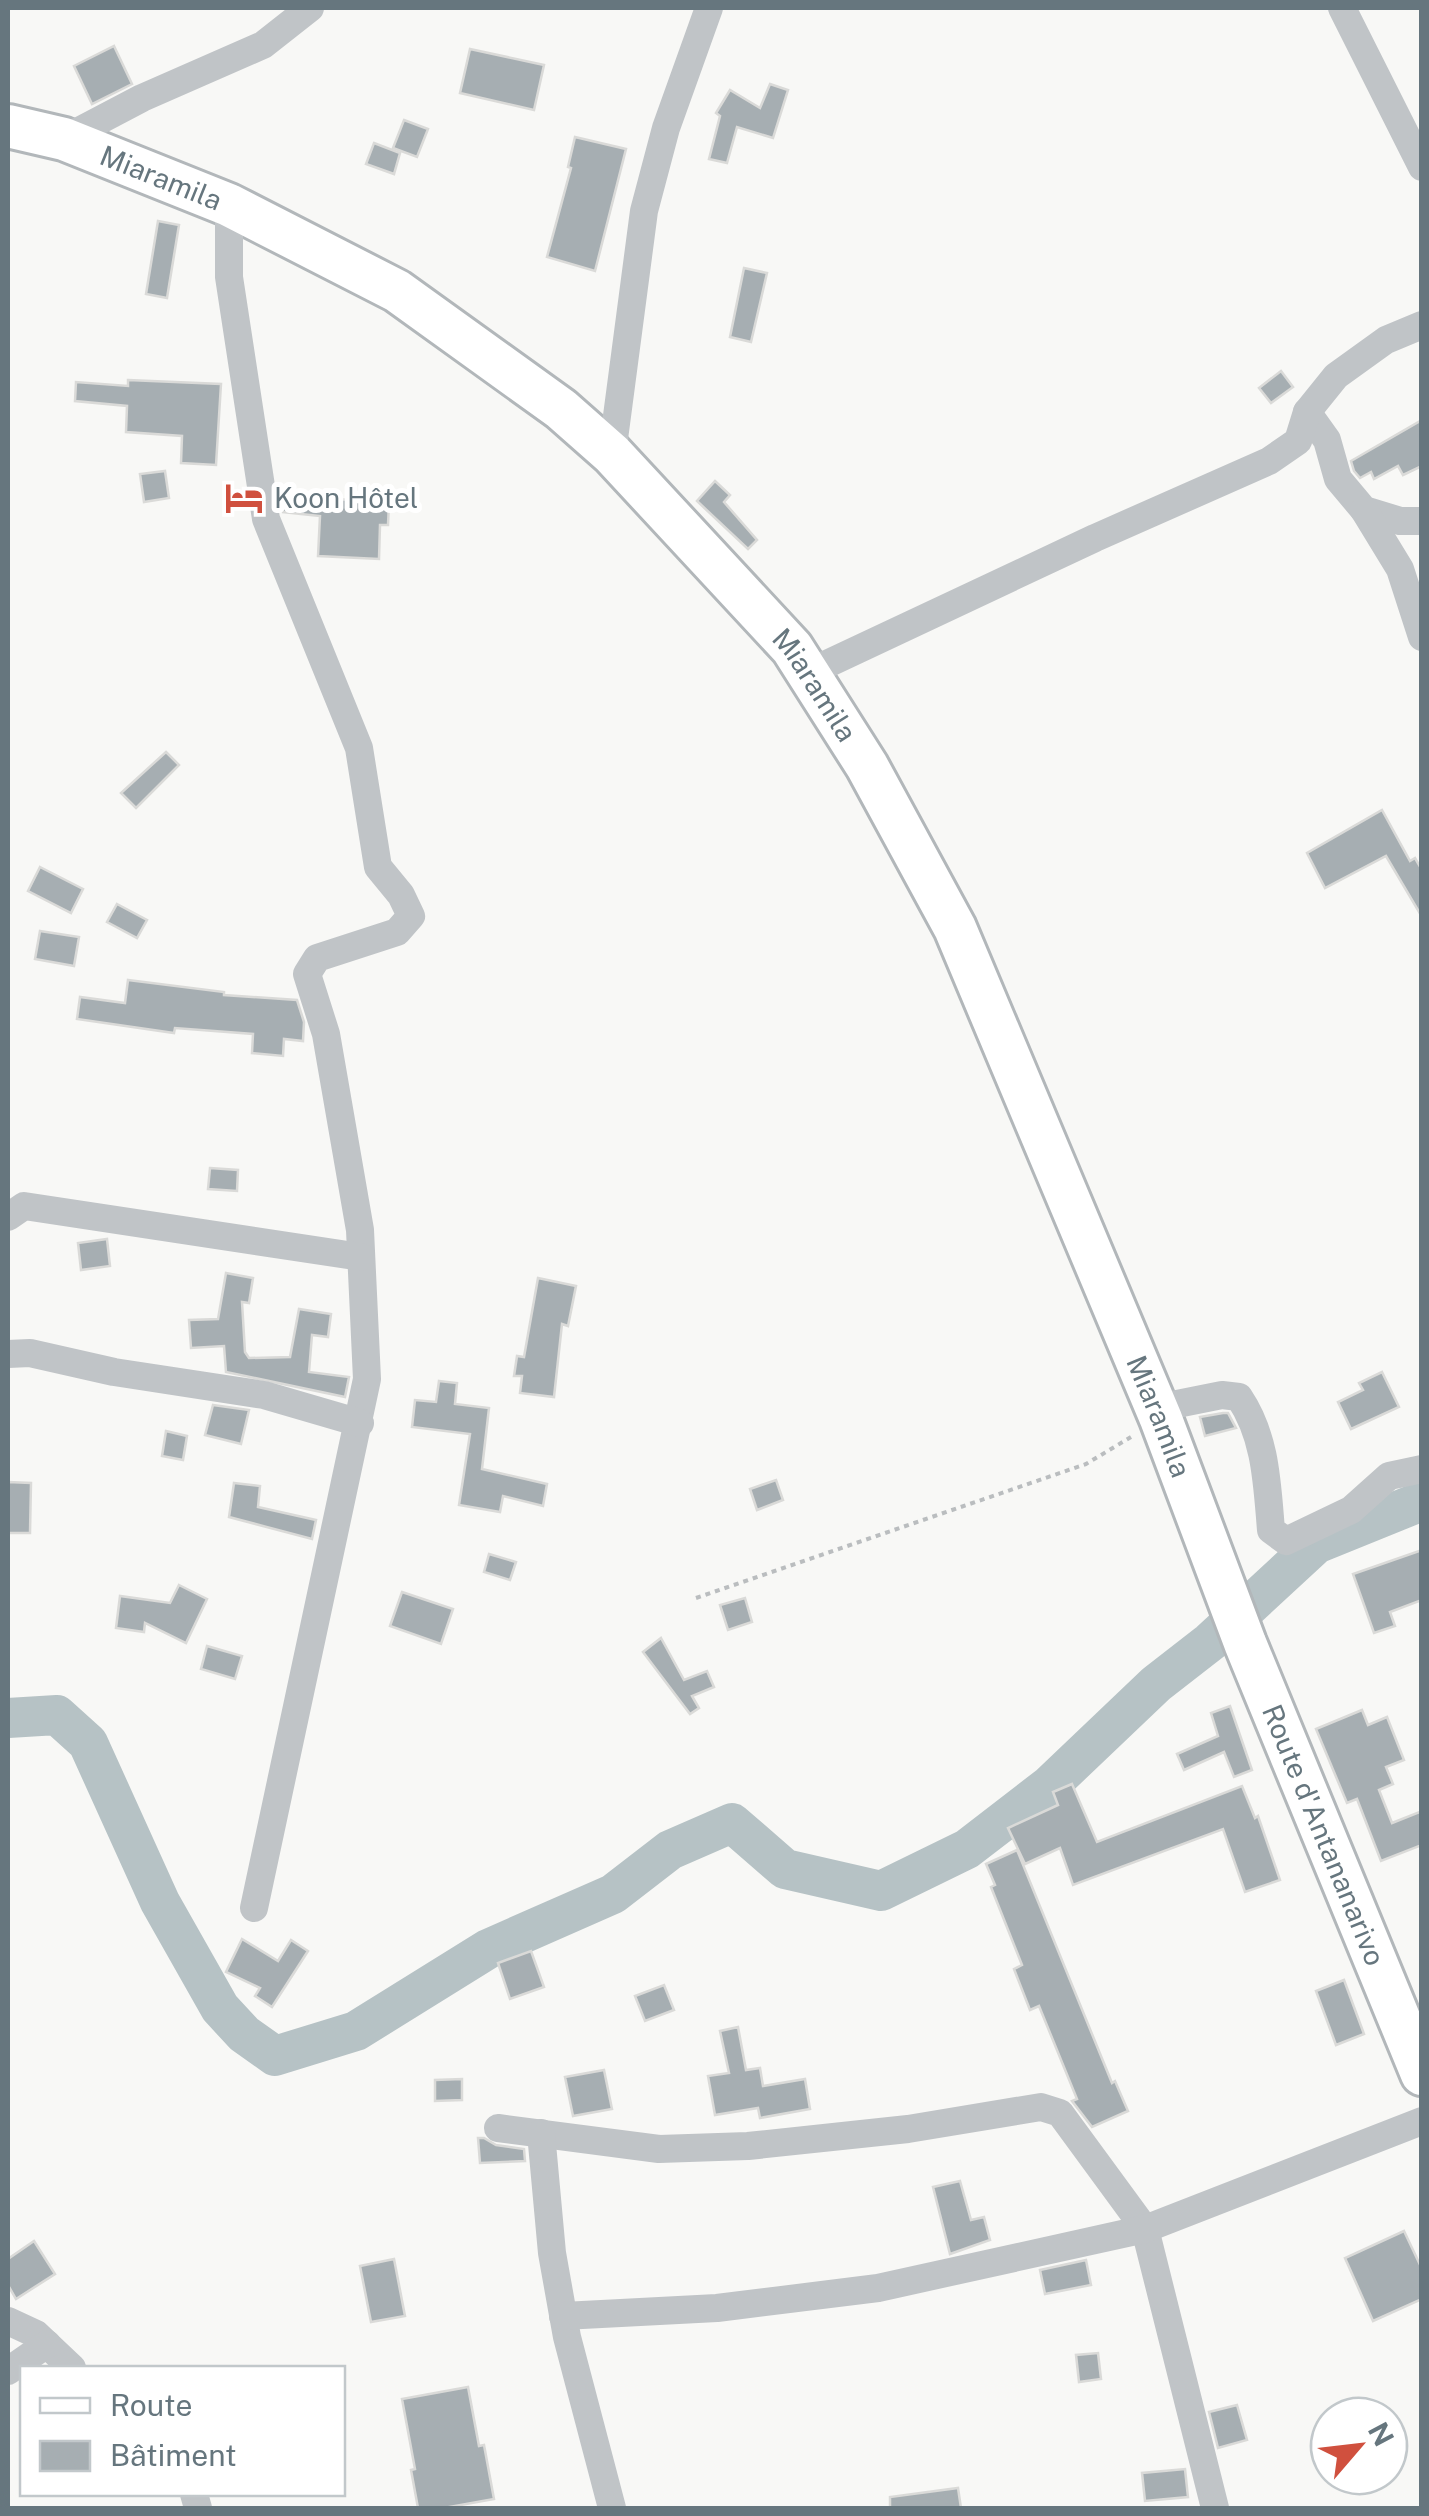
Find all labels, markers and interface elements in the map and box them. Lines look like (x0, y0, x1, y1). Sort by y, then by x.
street label: Miaramila (96, 138, 227, 217)
hotel icon: Koon Hôtel (223, 477, 265, 519)
place label: Koon Hôtel (274, 481, 418, 514)
street label: Miaramila (766, 621, 864, 747)
street label: Miaramila (1120, 1350, 1198, 1482)
street label: Route d'Antananarivo (1256, 1699, 1393, 1970)
legend (20, 2366, 345, 2496)
text: Route (110, 2387, 192, 2423)
north arrow (1309, 2396, 1409, 2496)
text: N (1362, 2417, 1401, 2451)
text: Bâtiment (110, 2437, 237, 2473)

